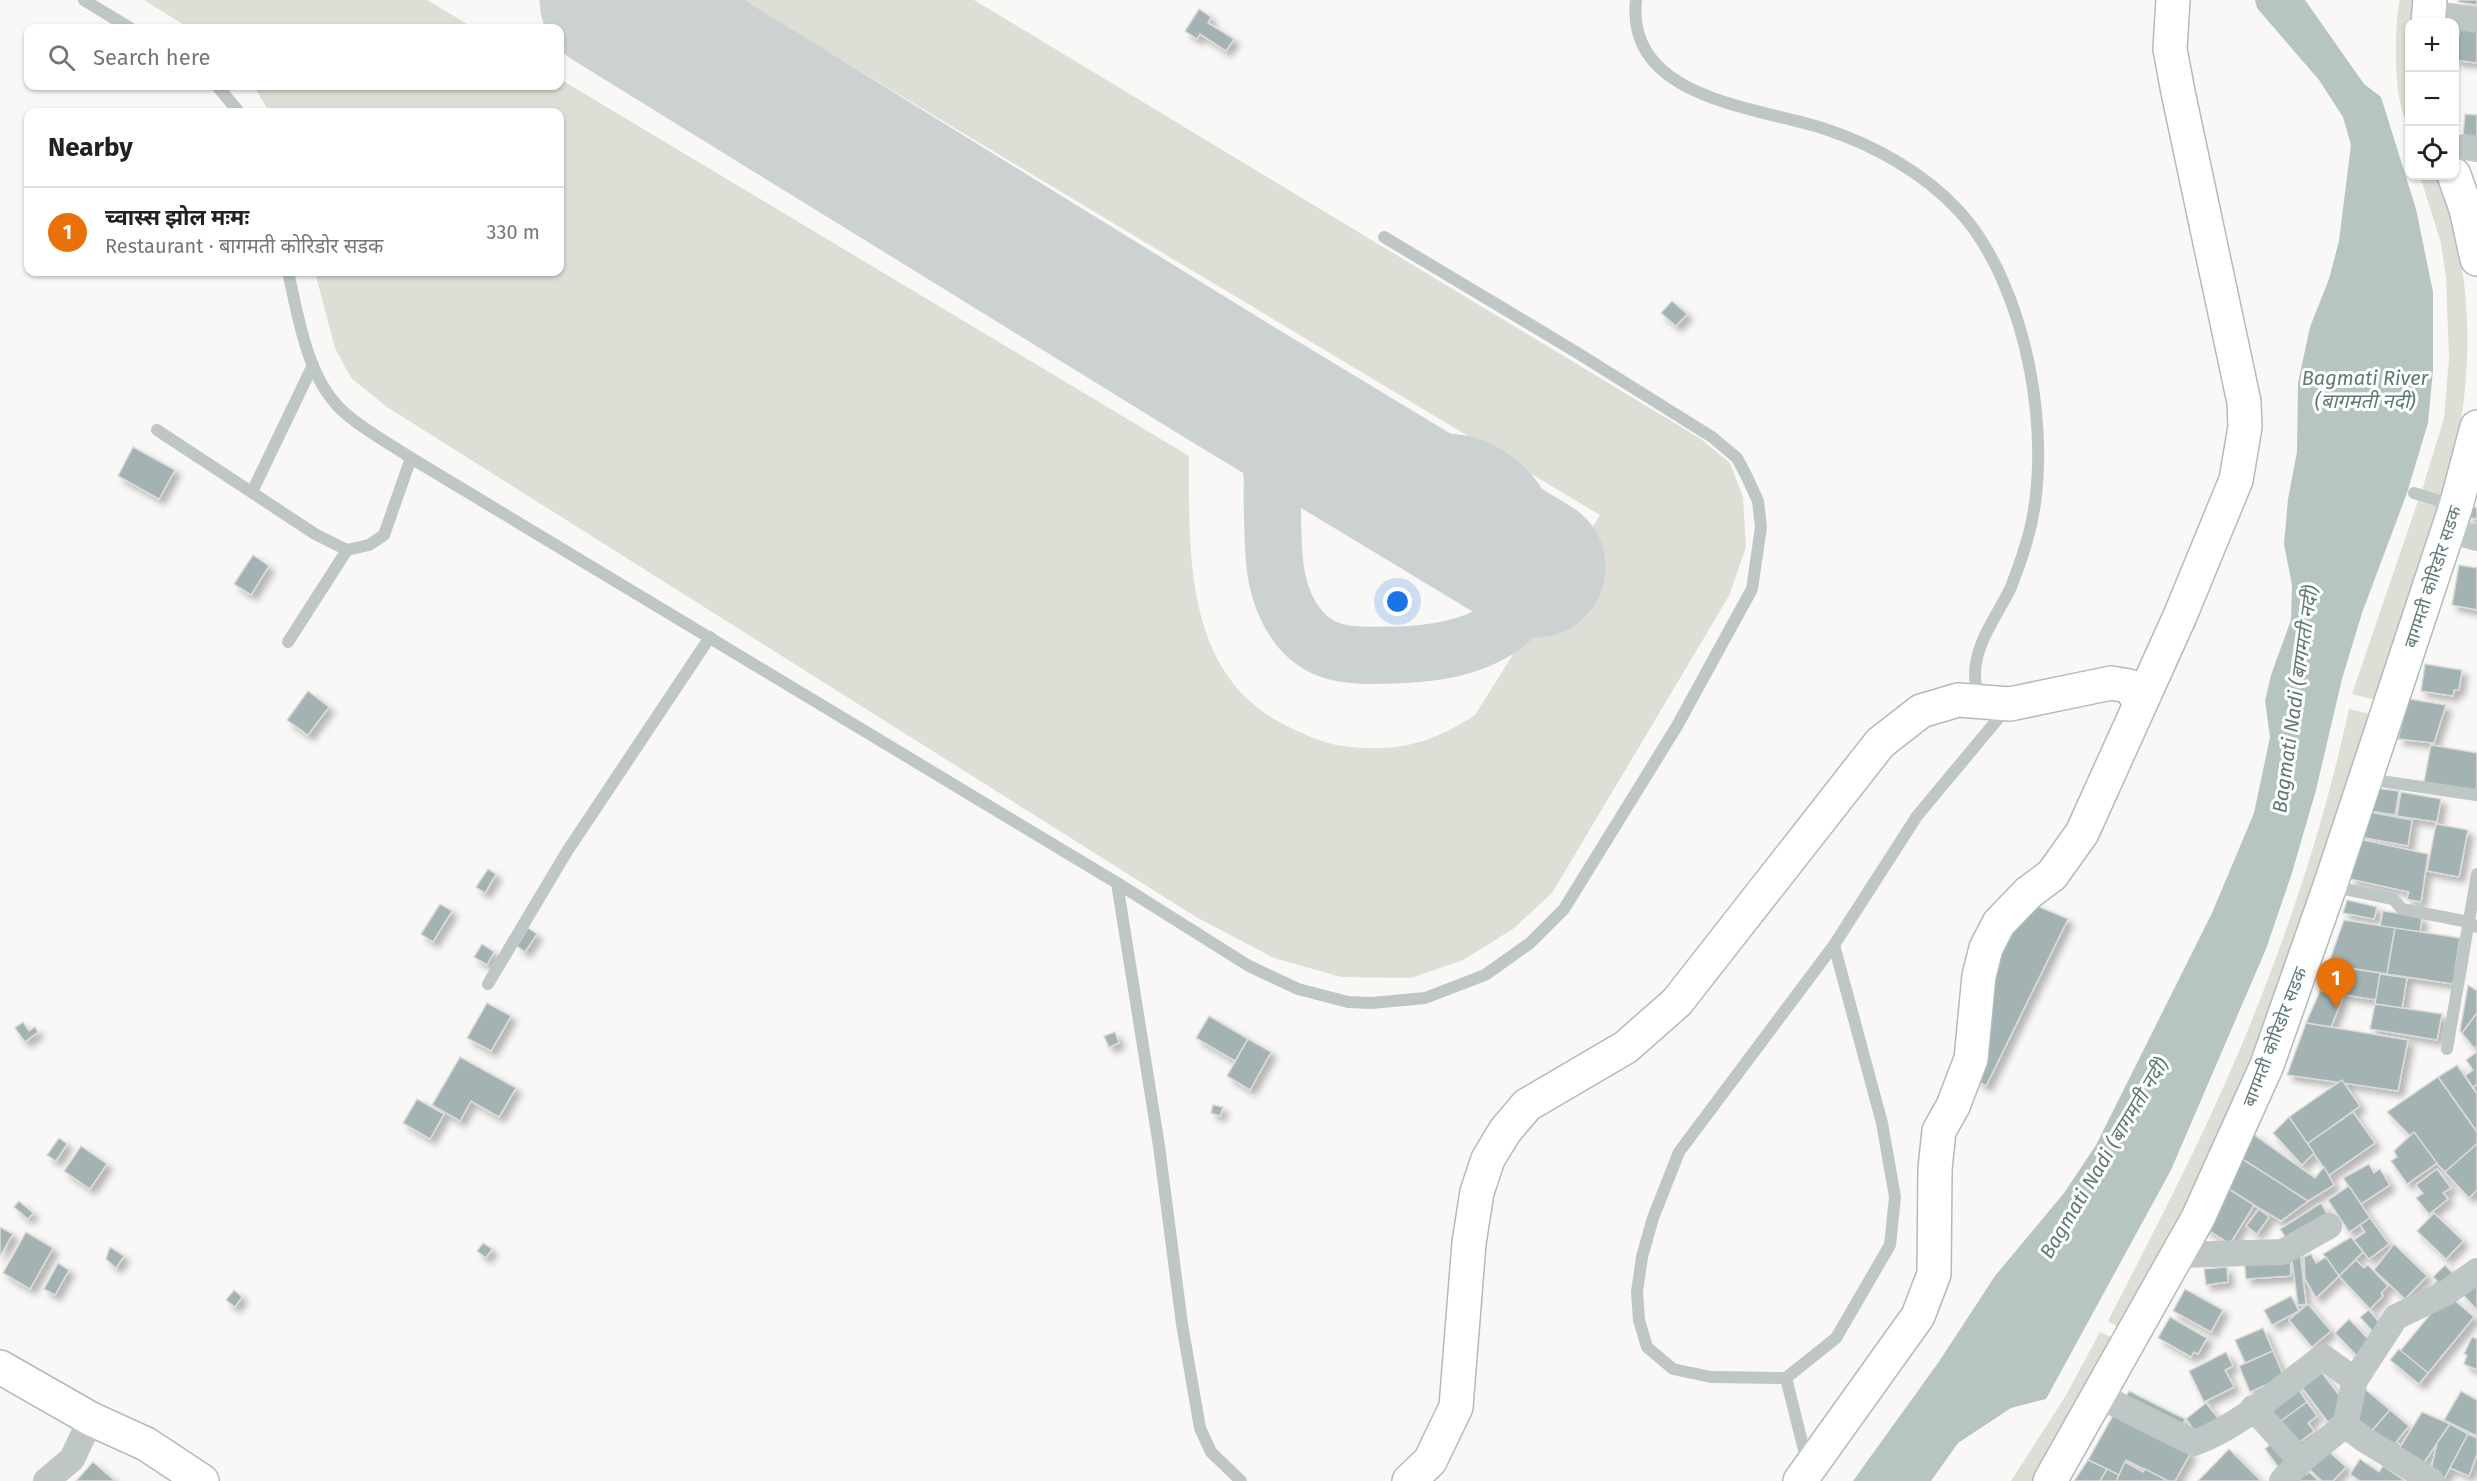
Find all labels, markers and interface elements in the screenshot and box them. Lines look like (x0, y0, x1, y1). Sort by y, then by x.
map controls (2405, 18, 2459, 180)
button: + (2405, 18, 2459, 72)
search box (24, 24, 564, 90)
icon: search (45, 41, 78, 74)
text: Search here (93, 44, 211, 71)
button: − (2405, 72, 2459, 126)
button: locate (2405, 126, 2459, 180)
text: Nearby (48, 132, 133, 163)
text: च्वास्स झोल मःमः (105, 204, 249, 231)
text: 1 (63, 220, 72, 244)
text: 330 m (486, 220, 540, 244)
text: Restaurant · बागमती कोरिडोर सडक (105, 234, 383, 258)
water label: Bagmati River (बागमती नदी) (2302, 366, 2430, 413)
street label: बागमती कोरिडोर सडक (2400, 502, 2467, 651)
water label: Bagmati Nadi (बागमती नदी) (2267, 584, 2323, 814)
your location (1383, 587, 1412, 616)
pin: 1 (2316, 958, 2356, 1008)
street label: बागमती कोरिडोर सडक (2238, 963, 2312, 1110)
water label: Bagmati Nadi (बागमती नदी) (2035, 1053, 2173, 1263)

